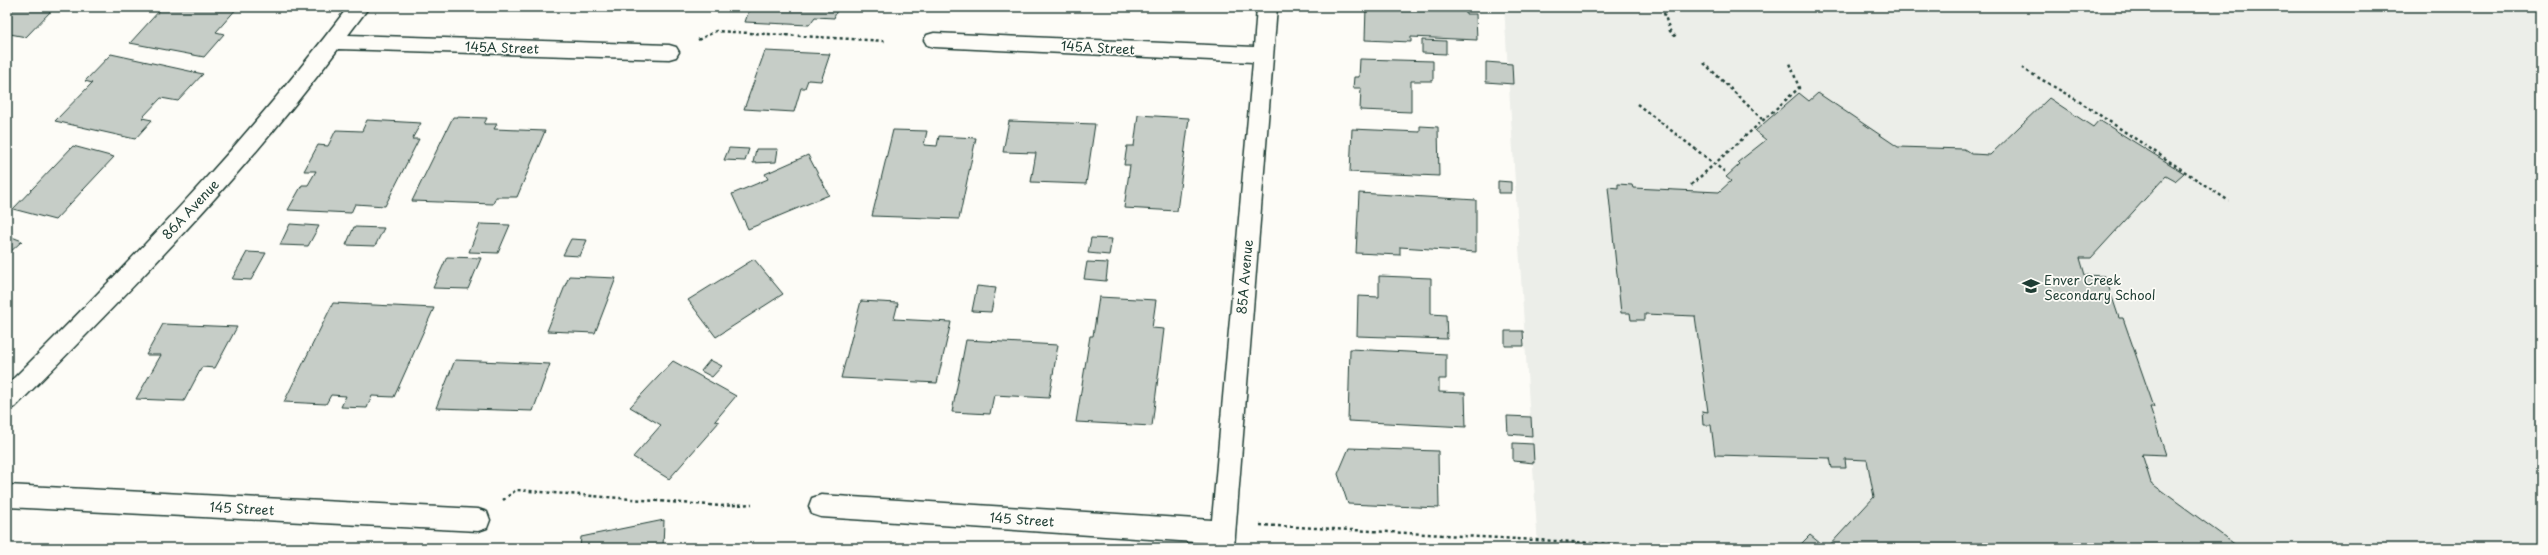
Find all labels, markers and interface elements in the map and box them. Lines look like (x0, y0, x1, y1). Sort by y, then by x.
street label: 145A Street (465, 36, 539, 58)
street label: 145A Street (1061, 36, 1135, 58)
street label: 86A Avenue (157, 175, 223, 243)
street label: 85A Avenue (1231, 239, 1257, 315)
place label: Enver Creek Secondary School (2044, 270, 2156, 304)
school or university icon: Enver Creek Secondary School (2021, 276, 2041, 296)
street label: 145 Street (209, 497, 275, 519)
street label: 145 Street (989, 507, 1055, 531)

